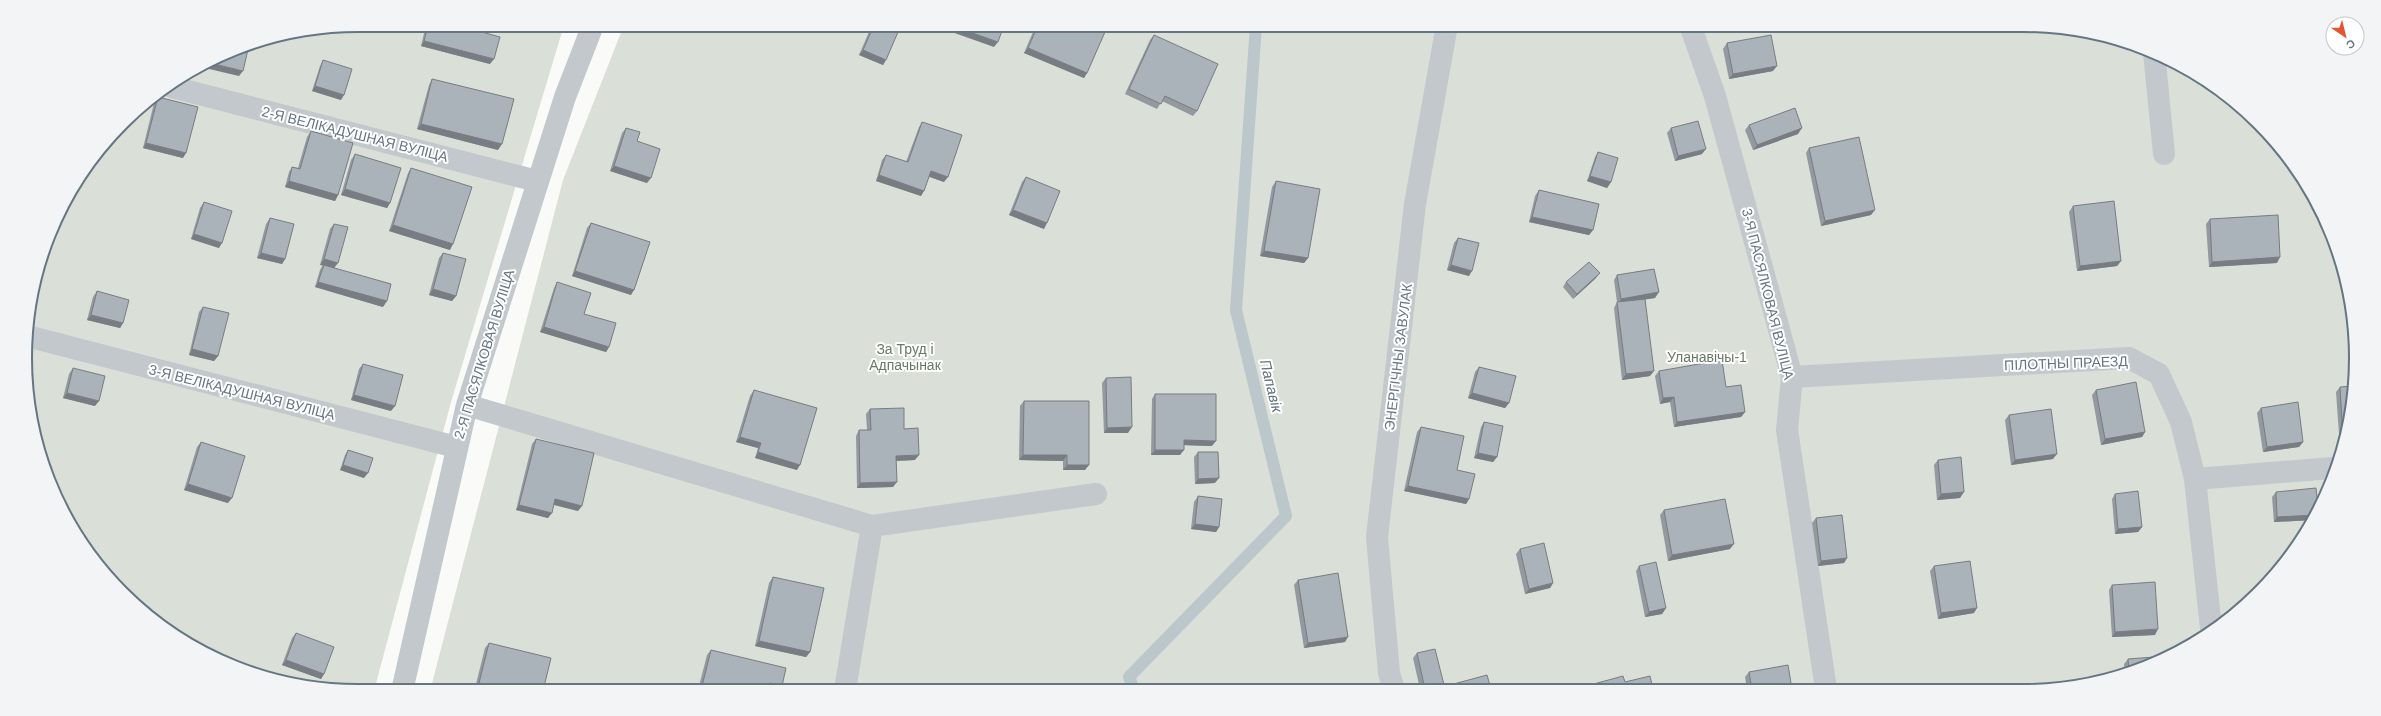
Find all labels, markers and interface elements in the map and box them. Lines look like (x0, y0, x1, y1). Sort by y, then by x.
north arrow (2325, 16, 2365, 56)
text: С (2344, 37, 2357, 51)
street label: 2-Я ВЕЛІКАДУШНАЯ ВУЛІЦА (260, 103, 450, 165)
street label: 3-Я ПАСЯЛКОВАЯ ВУЛІЦА (1739, 207, 1797, 382)
street label: 2-Я ПАСЯЛКОВАЯ ВУЛІЦА (451, 267, 518, 441)
street label: ЭНЕРГІЧНЫ ЗАВУЛАК (1381, 282, 1415, 431)
park label: За Труд і Адпачынак (869, 341, 942, 373)
park label: Уланавічы-1 (1667, 349, 1747, 365)
street label: ПІЛОТНЫ ПРАЕЗД (2004, 353, 2129, 373)
water label: Папавік (1257, 358, 1286, 415)
street label: 3-Я ВЕЛІКАДУШНАЯ ВУЛІЦА (147, 361, 337, 423)

